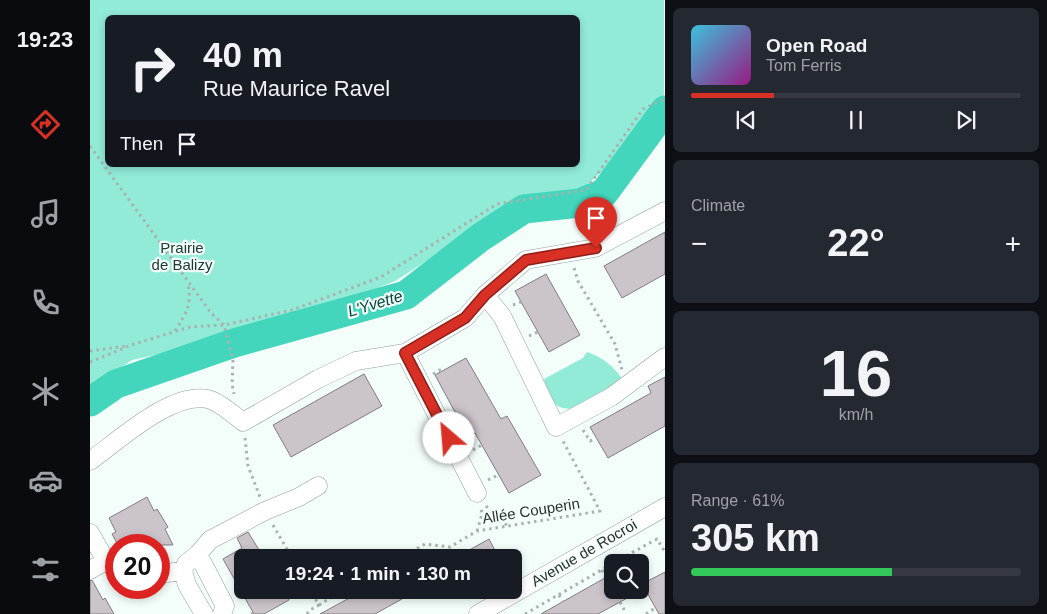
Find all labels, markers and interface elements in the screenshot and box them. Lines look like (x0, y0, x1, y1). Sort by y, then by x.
text: 19:23 (17, 27, 73, 52)
icon: right (120, 35, 185, 100)
text: 40 m (203, 35, 283, 74)
text: Open Road (766, 35, 867, 56)
text: Tom Ferris (766, 57, 842, 74)
text: Rue Maurice Ravel (203, 76, 390, 101)
icon: previous (732, 106, 760, 134)
icon: pause (842, 106, 870, 134)
icon: next (952, 106, 980, 134)
icon: directions (28, 107, 63, 142)
icon: arrive (173, 130, 201, 158)
text: Then (120, 133, 163, 154)
icon: music (28, 196, 63, 231)
pin (575, 197, 617, 248)
text: Climate (691, 197, 745, 214)
icon: arrive (582, 204, 610, 232)
text: 22° (827, 222, 885, 264)
text: − (691, 228, 707, 259)
text: + (1005, 228, 1021, 259)
park label: Prairie de Balizy (152, 239, 213, 273)
icon: phone (28, 285, 63, 320)
water label: L'Yvette (346, 287, 405, 320)
text: 16 (820, 337, 892, 410)
icon: climate (28, 374, 63, 409)
text: km/h (839, 406, 873, 423)
position arrow (422, 411, 474, 463)
icon: car (28, 463, 63, 498)
text: Range · 61% (691, 492, 784, 509)
street label: Allée Couperin (481, 494, 581, 527)
street label: Avenue de Rocroi (528, 515, 640, 590)
text: 305 km (691, 517, 820, 559)
speed limit sign: 20 (105, 534, 170, 599)
icon: filters (28, 552, 63, 587)
map controls (604, 554, 649, 599)
button: search (604, 554, 649, 599)
text: 19:24 · 1 min · 130 m (285, 563, 471, 584)

